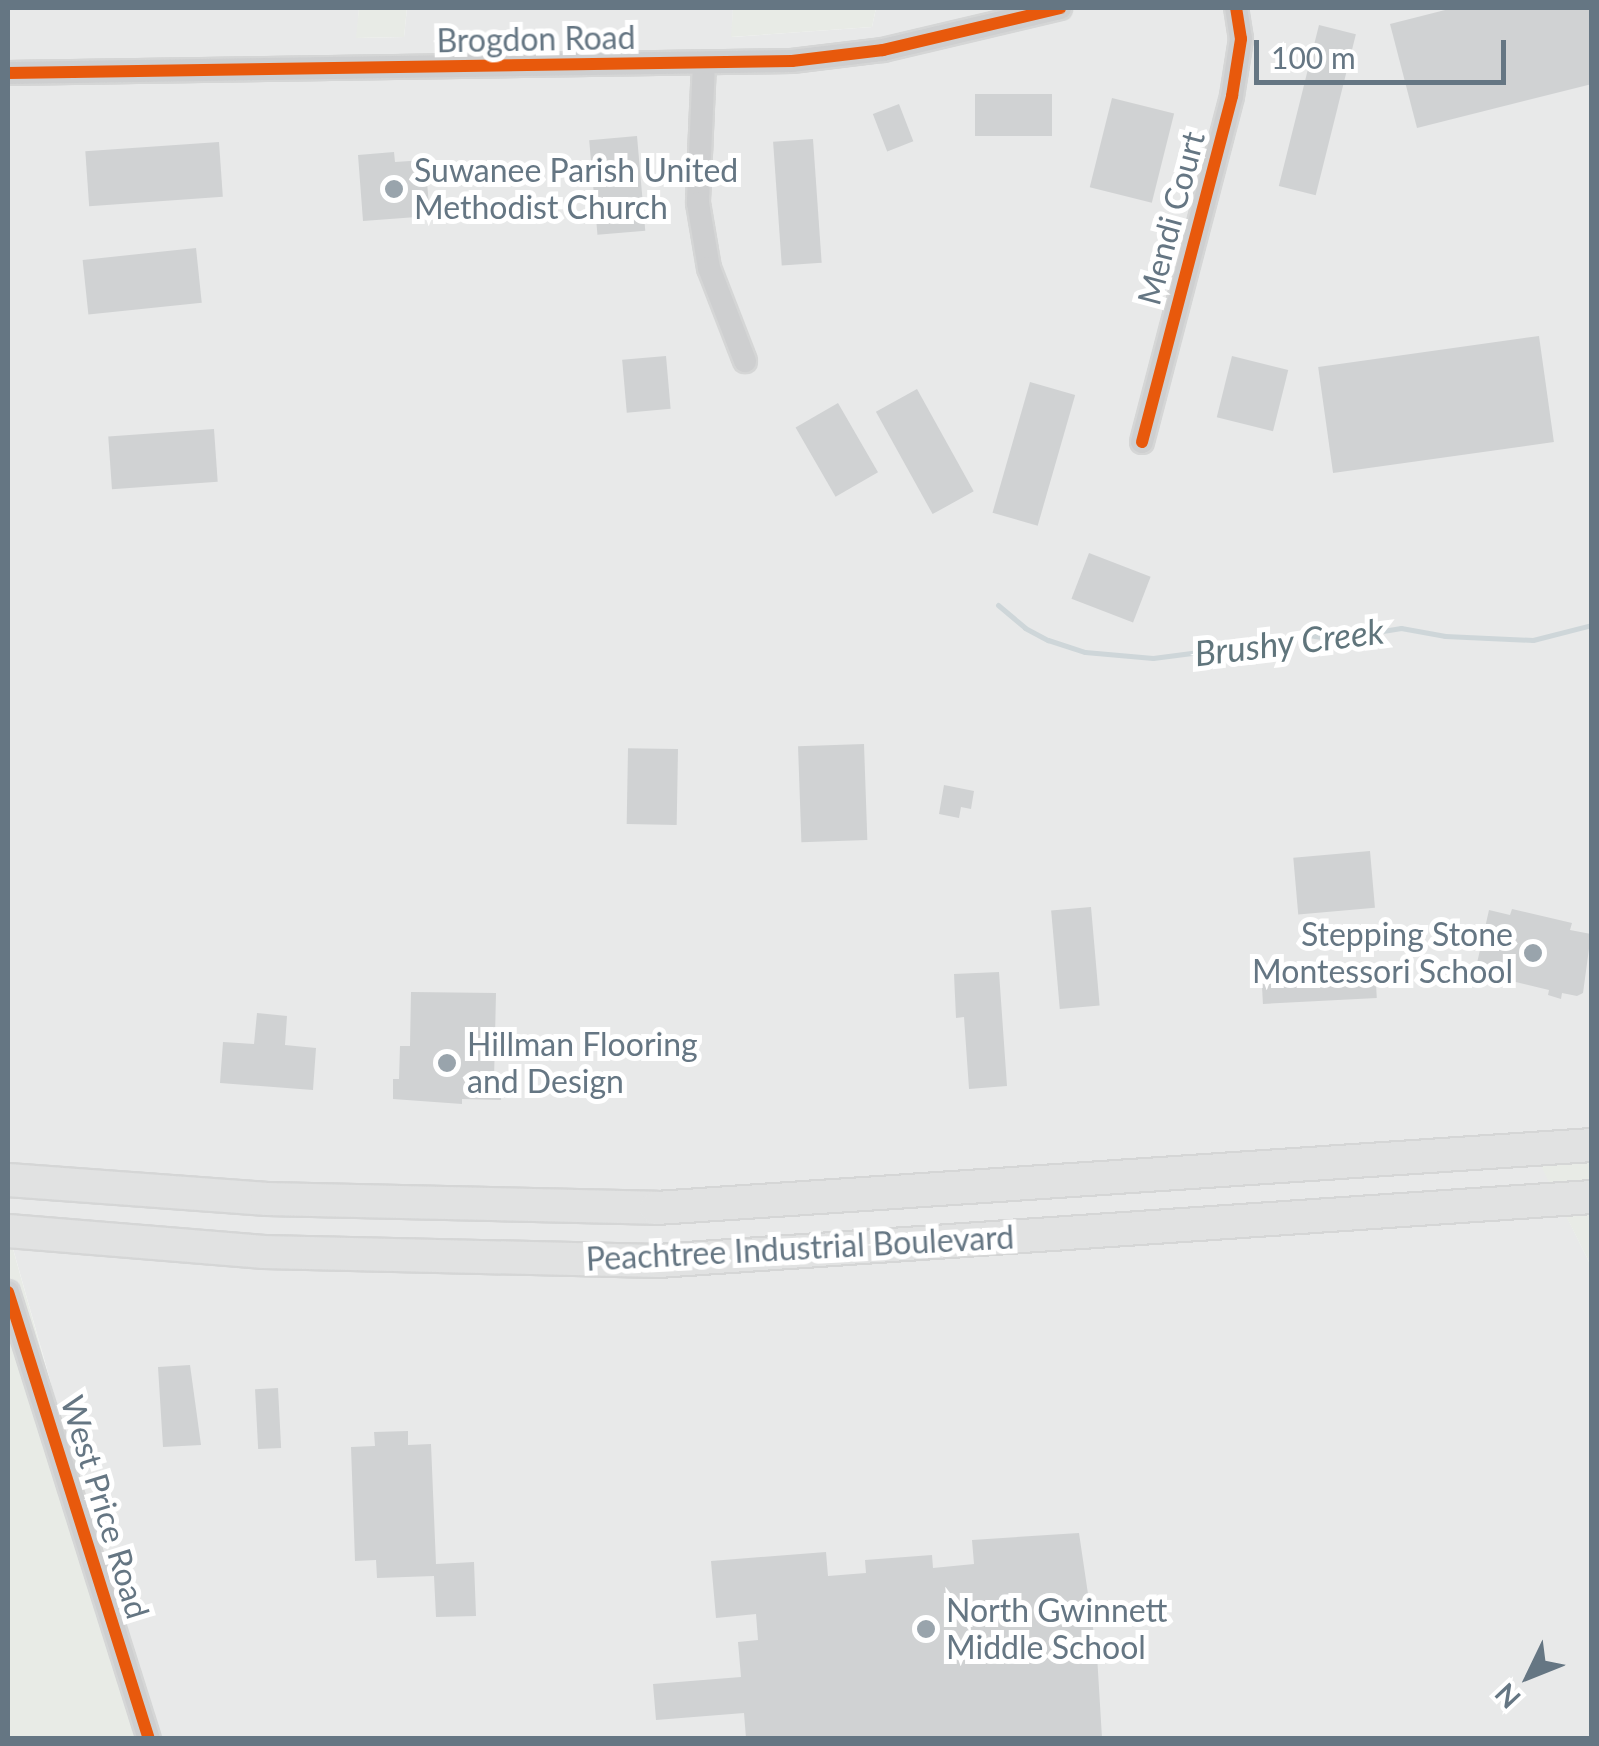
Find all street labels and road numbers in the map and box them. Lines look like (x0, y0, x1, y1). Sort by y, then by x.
street label: Brogdon Road (436, 18, 636, 60)
street label: Mendi Court (1129, 127, 1213, 309)
street label: Peachtree Industrial Boulevard (585, 1218, 1015, 1278)
street label: West Price Road (53, 1391, 157, 1623)

